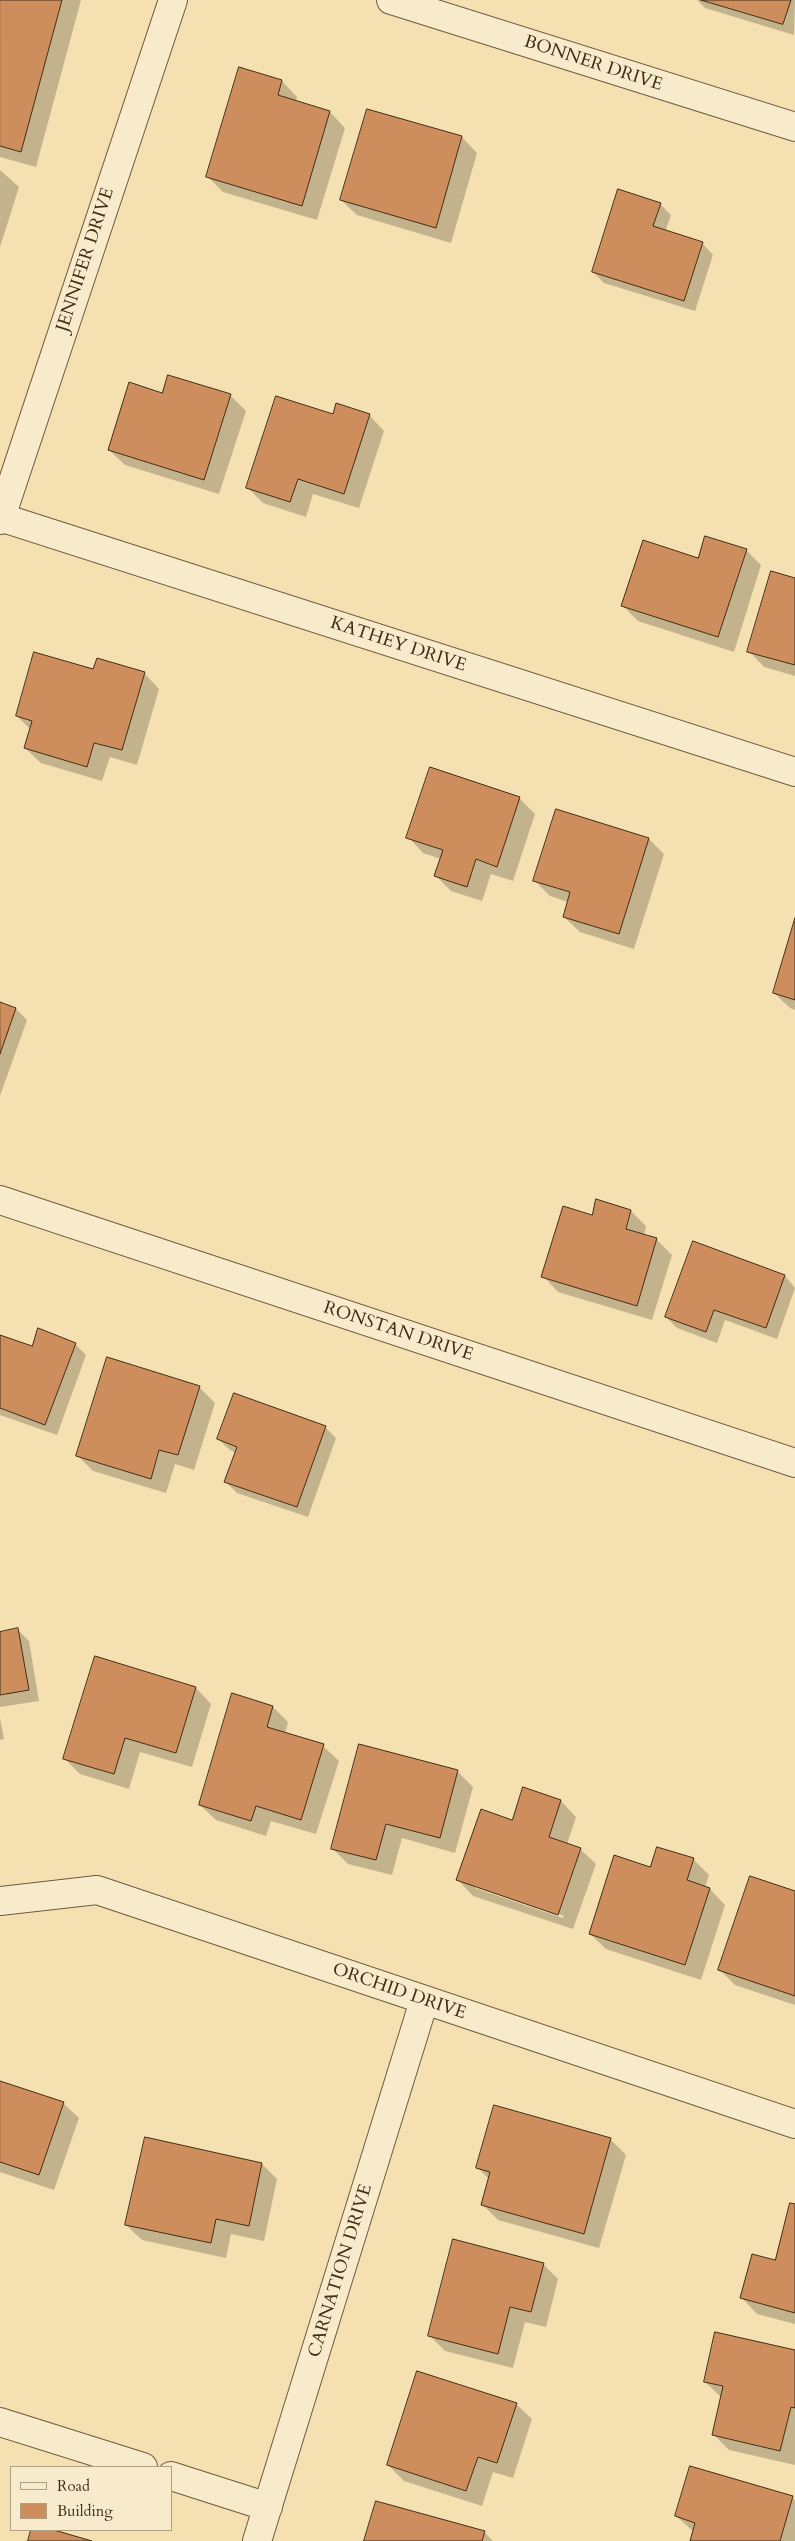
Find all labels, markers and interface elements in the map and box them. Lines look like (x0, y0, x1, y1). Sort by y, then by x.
street label: BONNER DRIVE (521, 31, 665, 97)
street label: JENNIFER DRIVE (53, 185, 119, 335)
street label: KATHEY DRIVE (327, 613, 469, 677)
street label: RONSTAN DRIVE (320, 1298, 476, 1366)
street label: ORCHID DRIVE (329, 1959, 469, 2025)
street label: CARNATION DRIVE (304, 2182, 378, 2360)
legend (10, 2466, 172, 2531)
text: Road (57, 2476, 90, 2496)
text: Building (57, 2501, 113, 2521)

